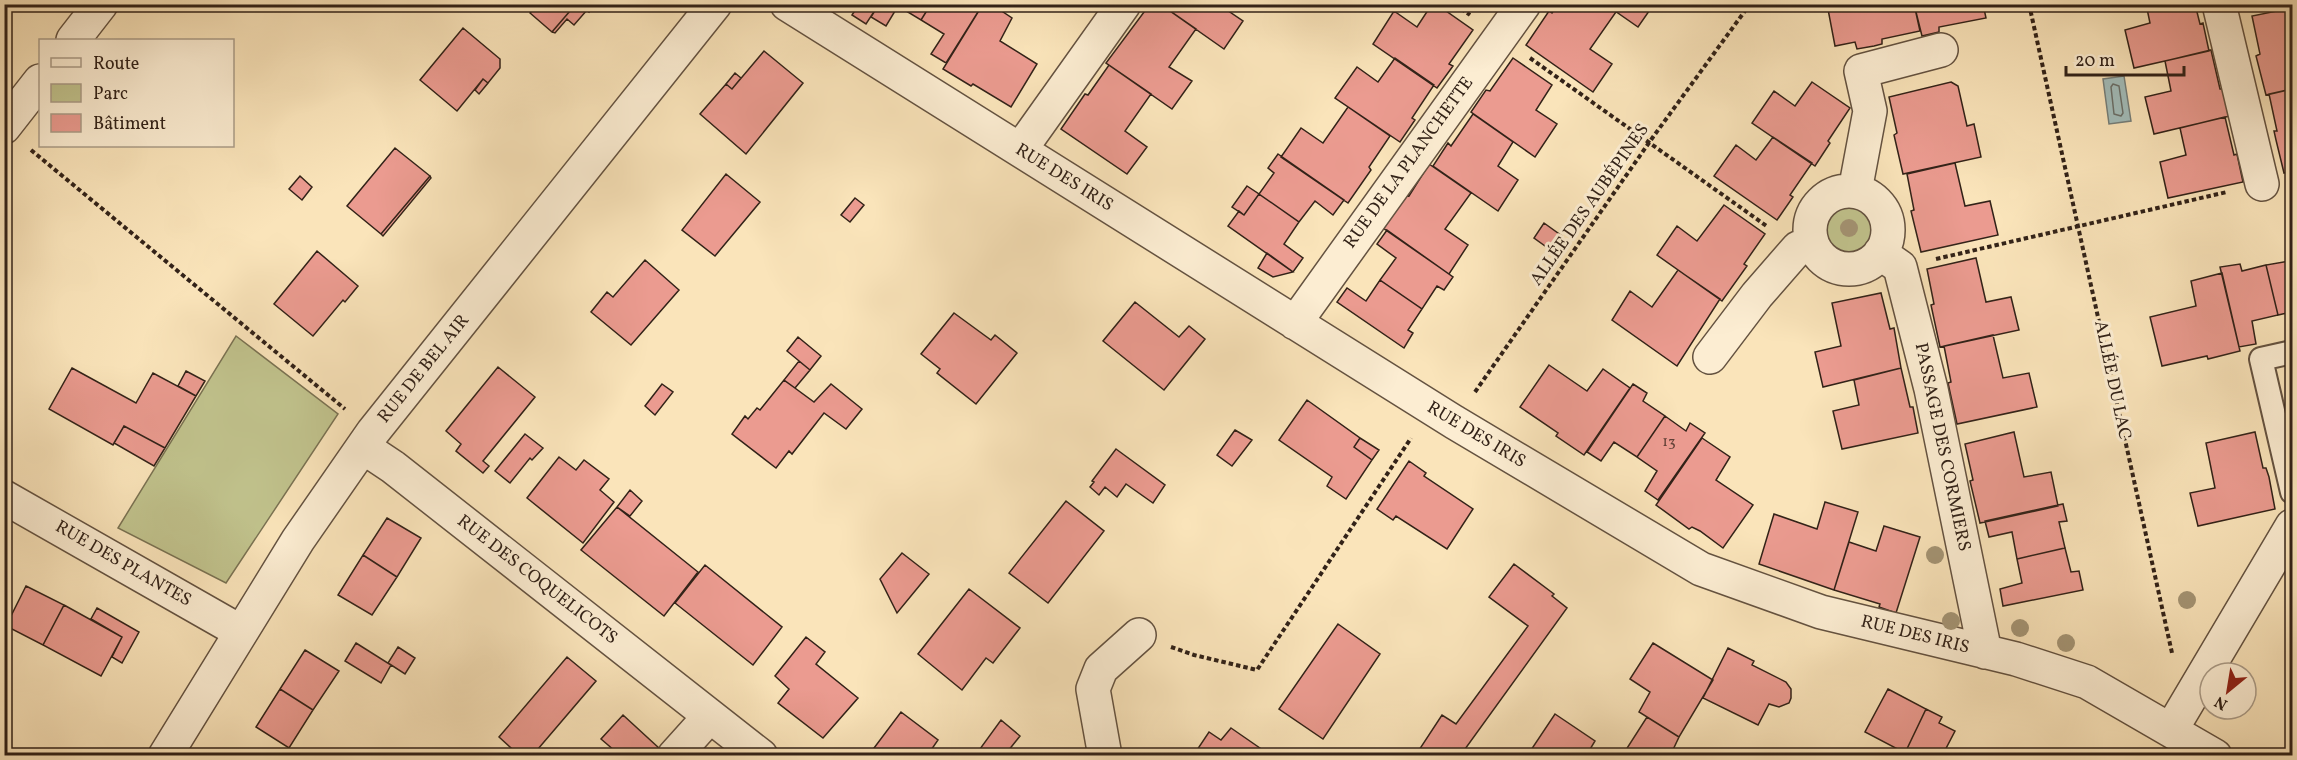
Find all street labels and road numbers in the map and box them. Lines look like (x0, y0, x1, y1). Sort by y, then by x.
street label: RUE DE LA PLANCHETTE (1338, 72, 1480, 254)
street label: ALLÉE DES AUBÉPINES (1525, 119, 1655, 291)
street label: RUE DES IRIS (1010, 138, 1118, 218)
street label: RUE DE BEL AIR (372, 309, 476, 429)
street label: ALLÉE DU LAC (2087, 318, 2137, 442)
street label: PASSAGE DES CORMIERS (1908, 340, 1976, 554)
street label: RUE DES IRIS (1422, 396, 1530, 474)
street label: RUE DES COQUELICOTS (451, 509, 623, 651)
street label: RUE DES PLANTES (50, 515, 196, 613)
street label: RUE DES IRIS (1858, 609, 1972, 661)

